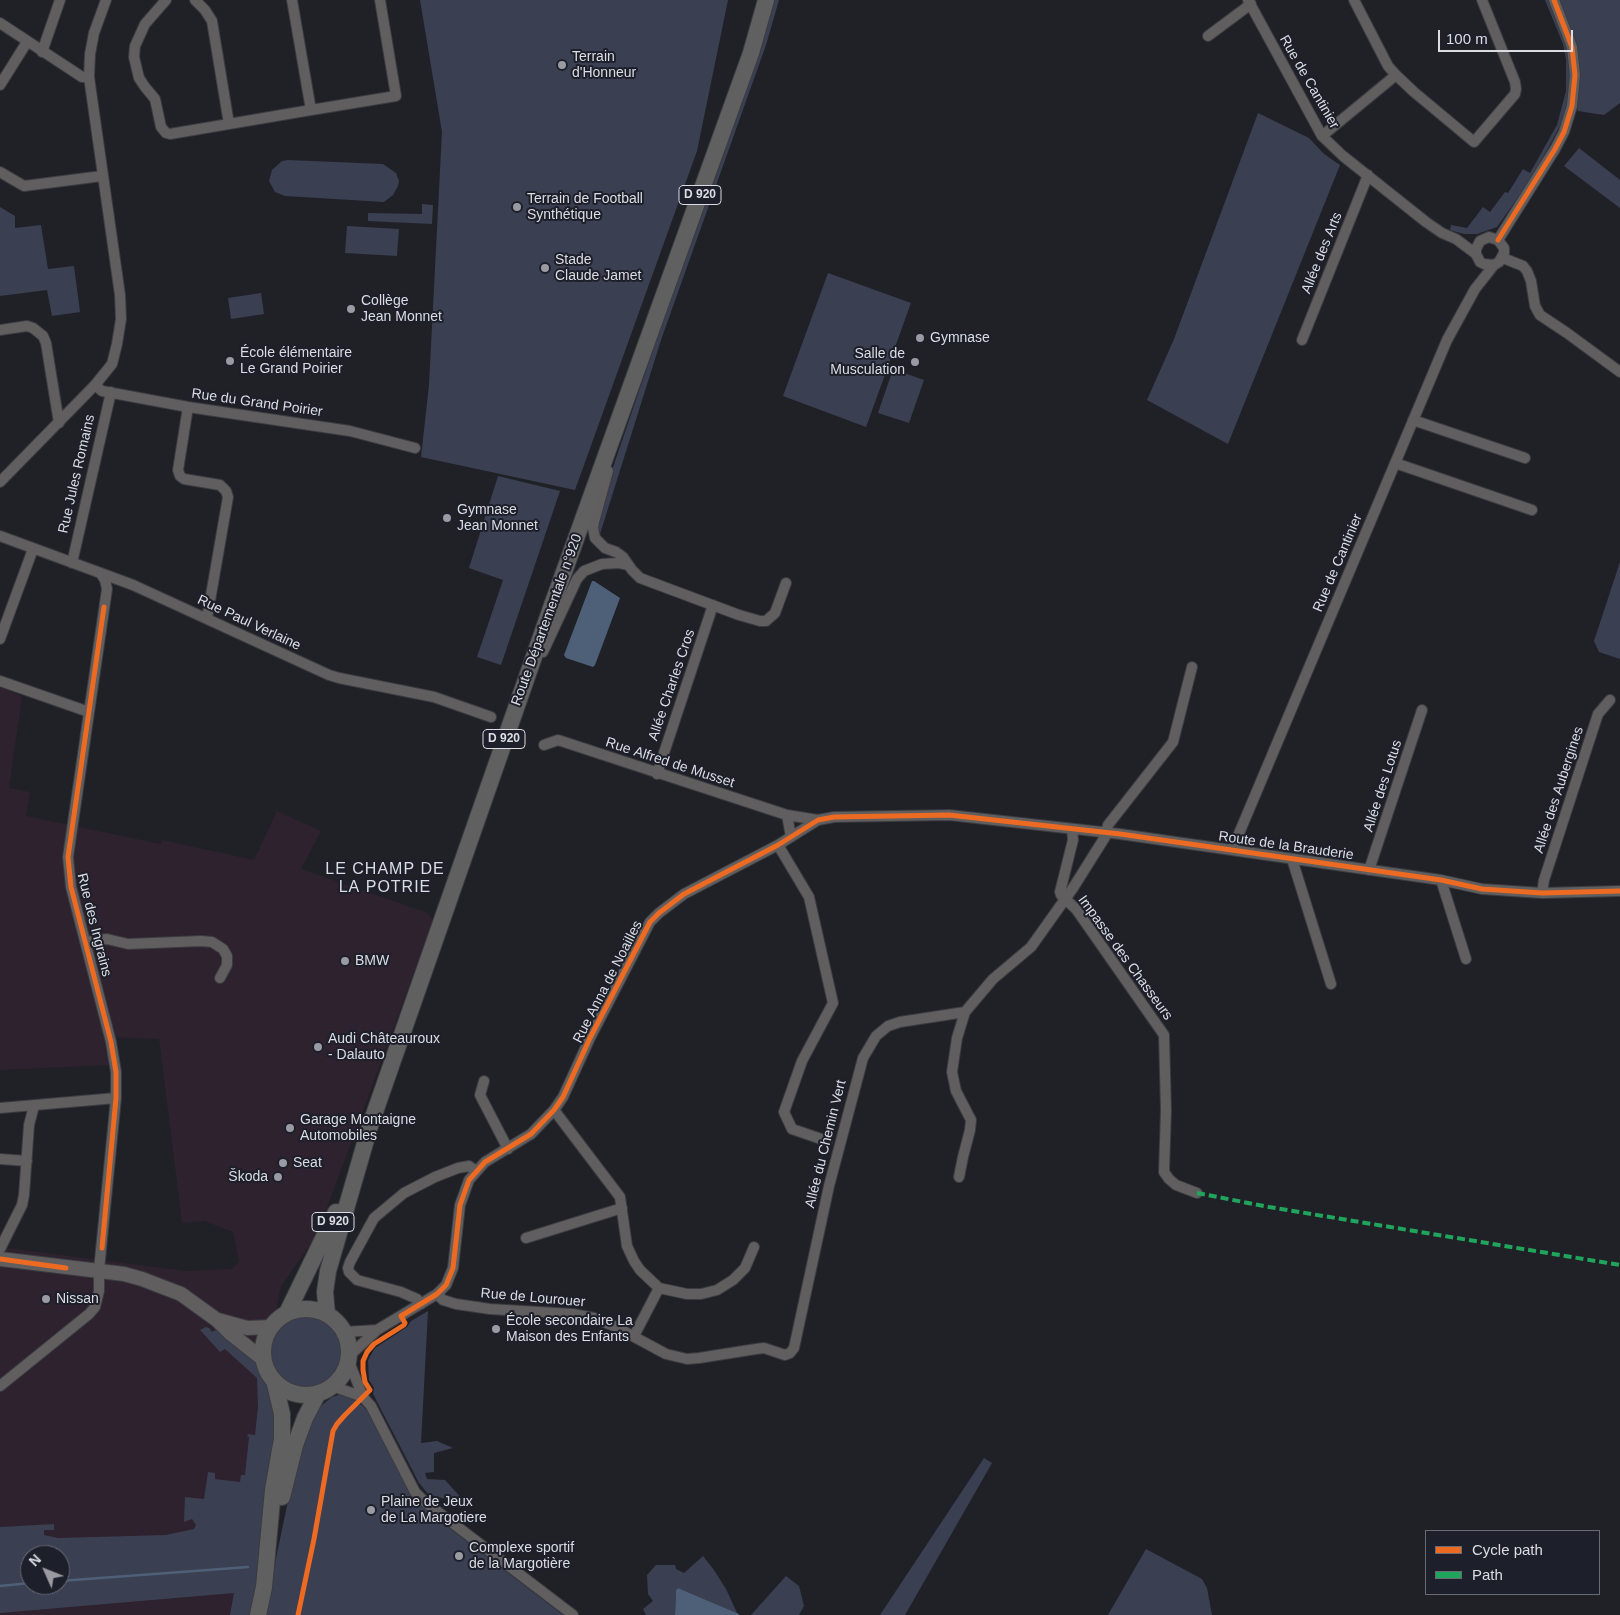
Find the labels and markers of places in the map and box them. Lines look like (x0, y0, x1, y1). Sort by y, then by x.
place label: Terrain d'Honneur (572, 49, 636, 82)
marker: Terrain d'Honneur (556, 59, 568, 71)
place label: Terrain de Football Synthétique (527, 191, 643, 223)
marker: Terrain de Football Synthétique (511, 201, 523, 213)
place label: Stade Claude Jamet (555, 252, 641, 284)
marker: Stade Claude Jamet (539, 262, 551, 274)
place label: Collège Jean Monnet (361, 293, 442, 326)
marker: Collège Jean Monnet (345, 303, 357, 315)
place label: Gymnase (930, 330, 990, 346)
marker: Gymnase (914, 332, 926, 344)
place label: École élémentaire Le Grand Poirier (240, 345, 352, 378)
place label: Salle de Musculation (830, 346, 905, 378)
marker: École élémentaire Le Grand Poirier (224, 355, 236, 367)
marker: Salle de Musculation (909, 356, 921, 368)
place label: Gymnase Jean Monnet (457, 502, 538, 534)
marker: Gymnase Jean Monnet (441, 512, 453, 524)
place label: BMW (355, 953, 389, 969)
marker: BMW (339, 955, 351, 967)
place label: Audi Châteauroux - Dalauto (328, 1031, 440, 1064)
marker: Audi Châteauroux - Dalauto (312, 1041, 324, 1053)
place label: Garage Montaigne Automobiles (300, 1112, 416, 1144)
marker: Garage Montaigne Automobiles (284, 1122, 296, 1134)
place label: Seat (293, 1155, 322, 1171)
marker: Seat (277, 1157, 289, 1169)
place label: Škoda (228, 1169, 268, 1185)
marker: Škoda (272, 1171, 284, 1183)
place label: Nissan (56, 1291, 99, 1307)
marker: Nissan (40, 1293, 52, 1305)
place label: École secondaire La Maison des Enfants (506, 1313, 633, 1345)
marker: École secondaire La Maison des Enfants (490, 1323, 502, 1335)
place label: Plaine de Jeux de La Margotiere (381, 1494, 487, 1526)
marker: Plaine de Jeux de La Margotiere (365, 1504, 377, 1516)
place label: Complexe sportif de la Margotière (469, 1540, 574, 1572)
marker: Complexe sportif de la Margotière (453, 1550, 465, 1562)

